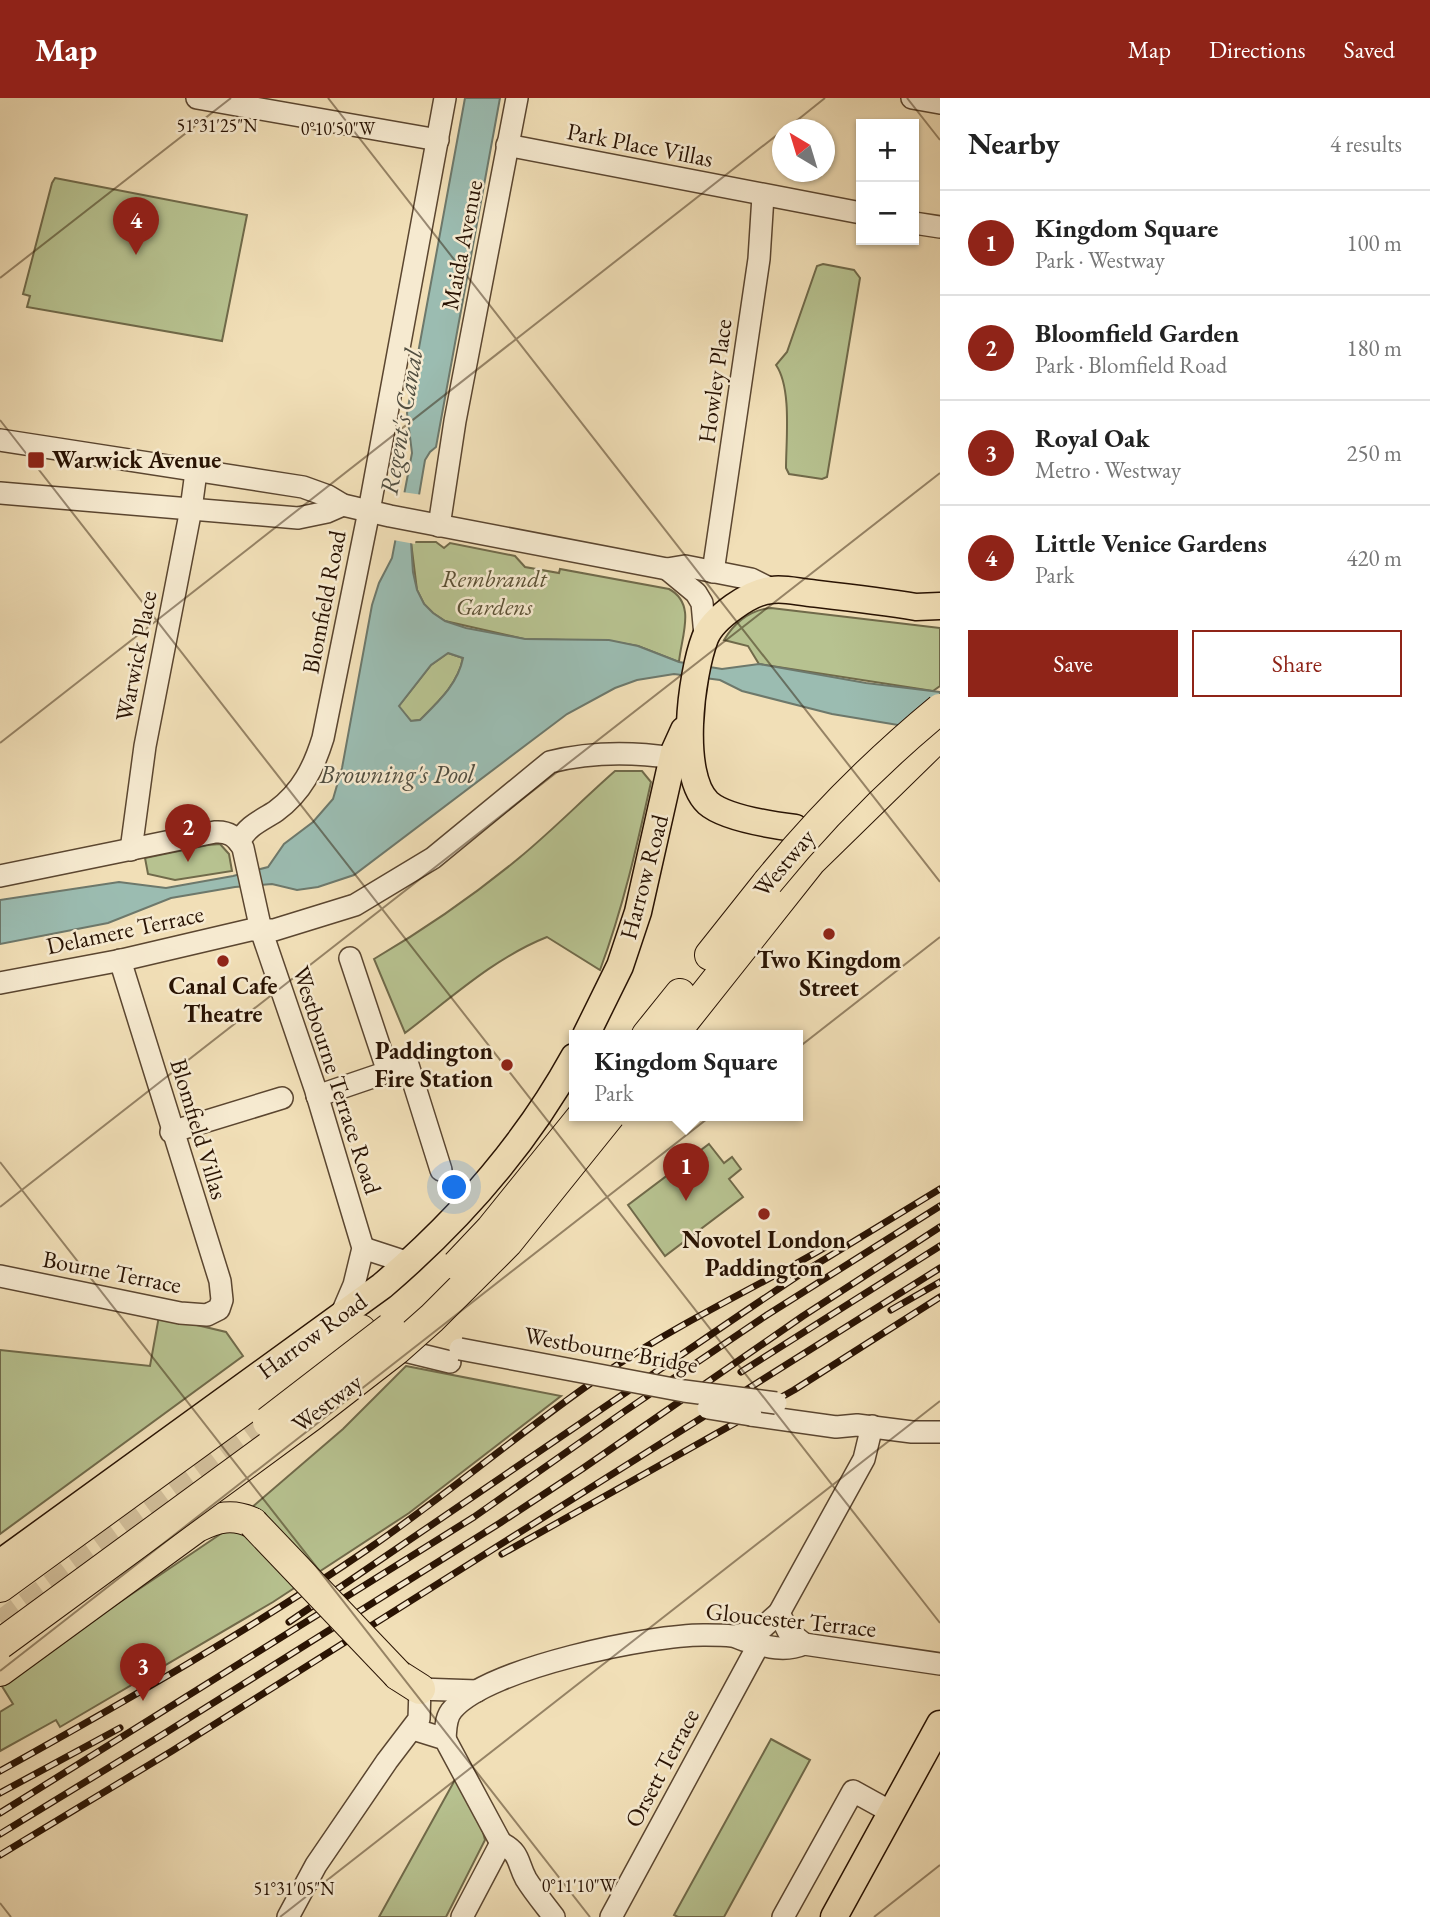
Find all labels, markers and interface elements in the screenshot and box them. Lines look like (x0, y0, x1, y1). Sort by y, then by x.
text: Map (35, 28, 97, 71)
text: Map (1128, 34, 1171, 65)
text: Directions (1209, 34, 1306, 65)
text: Saved (1344, 34, 1395, 65)
text: 51°31'25"N (177, 114, 258, 137)
street label: Park Place Villas (564, 115, 716, 174)
text: 0°10'50"W (301, 117, 376, 140)
north arrow (772, 119, 835, 182)
map controls (856, 119, 919, 245)
button: + (856, 119, 919, 182)
text: Nearby (968, 124, 1060, 163)
text: 4 results (1330, 129, 1402, 159)
street label: Maida Avenue (434, 177, 489, 313)
button: − (856, 182, 919, 245)
pin: 4 (113, 197, 159, 255)
text: Kingdom Square (1035, 211, 1218, 245)
text: 1 (985, 228, 997, 258)
text: 100 m (1346, 228, 1402, 258)
text: Park · Westway (1035, 245, 1165, 275)
text: Bloomfield Garden (1035, 316, 1239, 350)
street label: Howley Place (690, 317, 739, 445)
text: 2 (985, 333, 997, 363)
text: 180 m (1346, 333, 1402, 363)
water label: Regent's Canal (371, 346, 431, 497)
text: Park · Blomfield Road (1035, 350, 1227, 380)
text: Royal Oak (1035, 421, 1150, 455)
text: 3 (985, 438, 997, 468)
text: 250 m (1346, 438, 1402, 468)
place label: Warwick Avenue (52, 444, 221, 475)
marker: Warwick Avenue (26, 450, 46, 470)
text: Metro · Westway (1035, 455, 1181, 485)
text: Little Venice Gardens (1035, 526, 1267, 560)
street label: Blomfield Road (294, 527, 353, 676)
text: 4 (985, 543, 997, 573)
text: 420 m (1346, 543, 1402, 573)
text: Park (1035, 560, 1074, 590)
park label: Rembrandt Gardens (441, 563, 548, 622)
street label: Warwick Place (108, 588, 163, 724)
button: Save (968, 630, 1178, 697)
button: Share (1192, 630, 1402, 697)
water label: Browning's Pool (318, 757, 475, 791)
pin: 2 (165, 804, 211, 862)
street label: Harrow Road (612, 810, 675, 943)
street label: Westway (746, 822, 822, 903)
street label: Delamere Terrace (43, 898, 206, 961)
marker: Two Kingdom Street (821, 926, 837, 942)
place label: Two Kingdom Street (757, 944, 901, 1003)
marker: Canal Cafe Theatre (215, 953, 231, 969)
street label: Westbourne Terrace Road (286, 962, 389, 1199)
place label: Canal Cafe Theatre (168, 970, 278, 1029)
popup (569, 1030, 803, 1121)
place label: Paddington Fire Station (374, 1035, 493, 1094)
text: Kingdom Square (594, 1044, 778, 1078)
street label: Blomfield Villas (163, 1055, 236, 1203)
marker: Paddington Fire Station (499, 1057, 515, 1073)
text: Park (594, 1078, 634, 1108)
pin: 1 (663, 1143, 709, 1201)
your location (437, 1170, 471, 1204)
marker: Novotel London Paddington (756, 1206, 772, 1222)
place label: Novotel London Paddington (682, 1224, 846, 1284)
street label: Bourne Terrace (40, 1243, 184, 1300)
street label: Harrow Road (251, 1285, 373, 1386)
street label: Westbourne Bridge (522, 1319, 700, 1380)
street label: Westway (285, 1366, 368, 1439)
street label: Gloucester Terrace (704, 1595, 878, 1644)
pin: 3 (120, 1643, 166, 1701)
street label: Orsett Terrace (617, 1703, 706, 1833)
text: 0°11'10"W (542, 1874, 617, 1897)
text: 51°31'05"N (254, 1877, 335, 1900)

